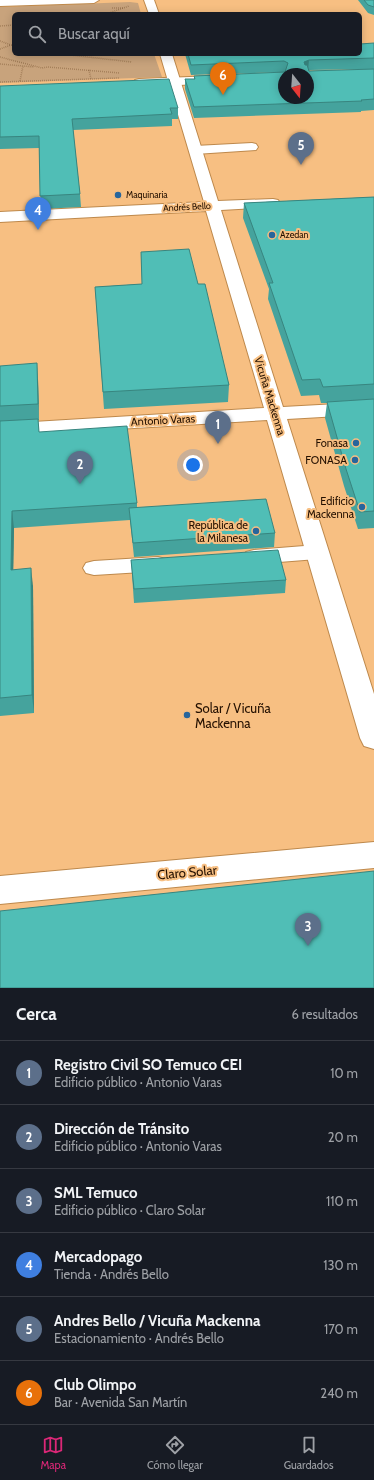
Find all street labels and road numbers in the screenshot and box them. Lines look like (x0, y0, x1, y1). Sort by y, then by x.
street label: Andrés Bello (163, 200, 211, 213)
street label: Vicuña Mackenna (251, 355, 289, 438)
street label: Antonio Varas (131, 411, 196, 429)
street label: Claro Solar (157, 861, 218, 883)

